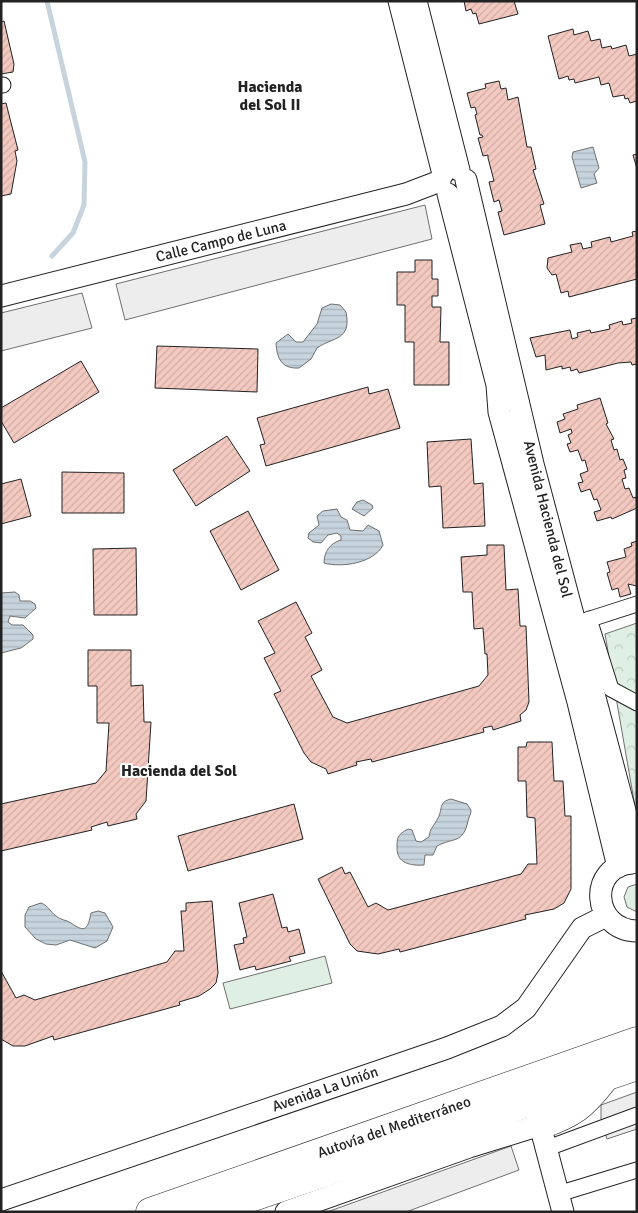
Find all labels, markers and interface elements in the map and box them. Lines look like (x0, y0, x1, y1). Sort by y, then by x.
district label: Hacienda del Sol II (237, 77, 303, 115)
street label: Calle Campo de Luna (154, 216, 288, 266)
street label: Avenida Hacienda del Sol (520, 439, 576, 599)
district label: Hacienda del Sol (121, 761, 237, 781)
street label: Avenida La Unión (270, 1062, 380, 1116)
street label: Autovía del Mediterráneo (315, 1092, 473, 1162)

